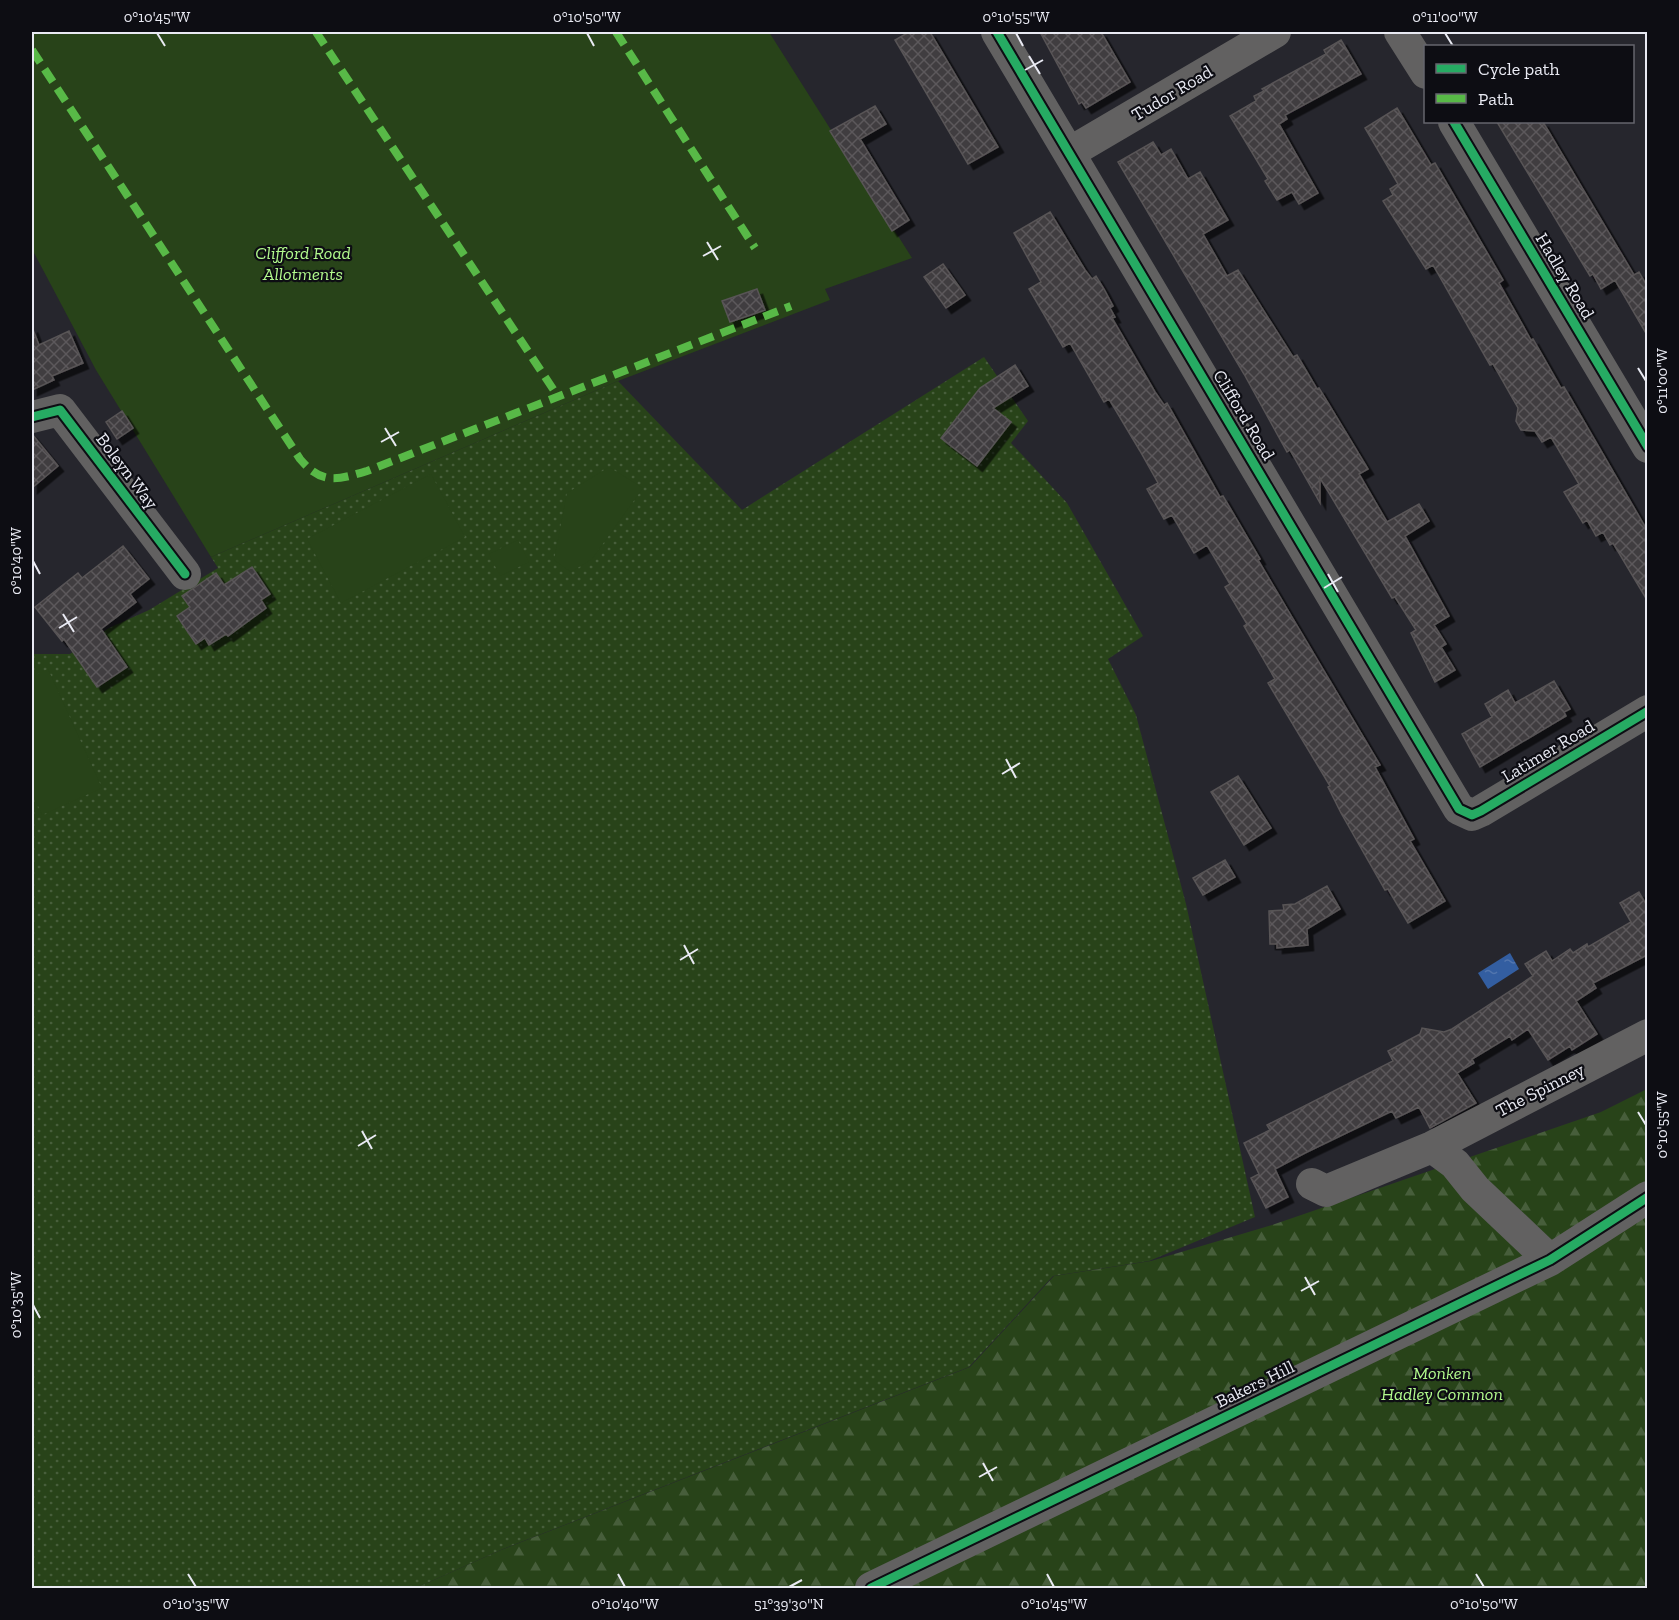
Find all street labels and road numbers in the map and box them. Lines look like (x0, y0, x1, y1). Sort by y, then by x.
street label: Tudor Road (1128, 60, 1217, 126)
street label: Hadley Road (1531, 229, 1599, 323)
street label: Clifford Road (1208, 366, 1280, 464)
street label: Boleyn Way (91, 429, 163, 514)
street label: Latimer Road (1498, 715, 1598, 787)
street label: The Spinney (1492, 1058, 1589, 1122)
street label: Bakers Hill (1212, 1355, 1298, 1412)

